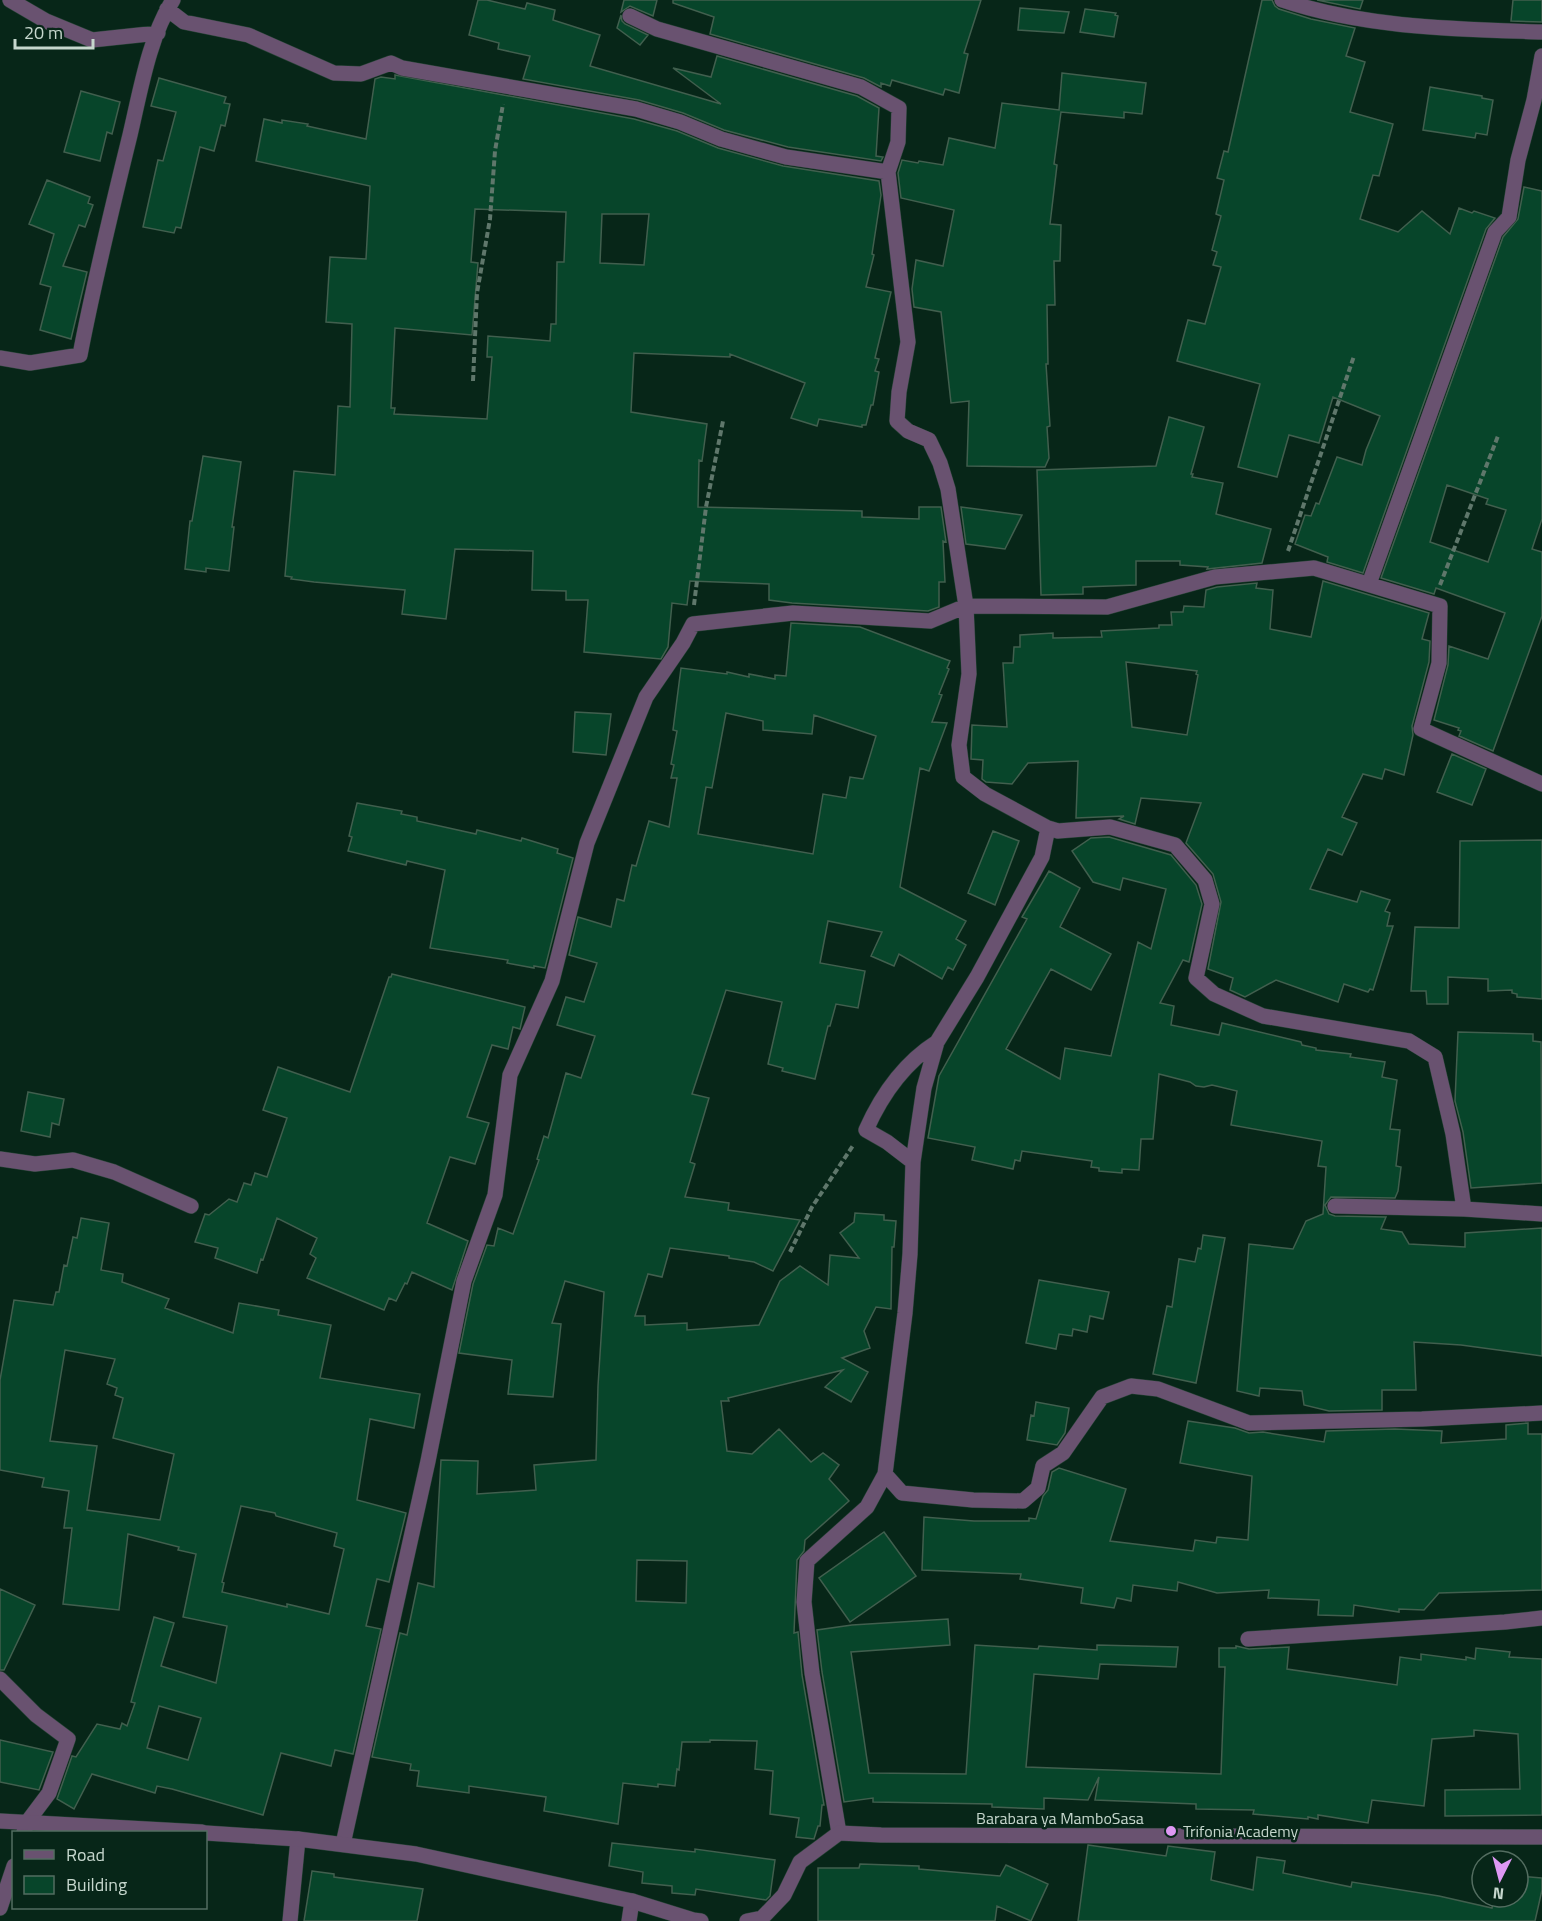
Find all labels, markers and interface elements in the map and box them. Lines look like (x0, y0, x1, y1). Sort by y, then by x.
scale bar (15, 12, 93, 50)
text: 20 m (24, 19, 63, 46)
street label: Barabara ya MamboSasa (976, 1806, 1144, 1830)
place label: Trifonia Academy (1183, 1819, 1299, 1843)
marker: Trifonia Academy (1164, 1824, 1178, 1838)
legend (12, 1831, 207, 1909)
text: Road (66, 1841, 105, 1868)
north arrow (1470, 1849, 1530, 1909)
text: Building (66, 1871, 127, 1898)
text: N (1492, 1881, 1505, 1906)

